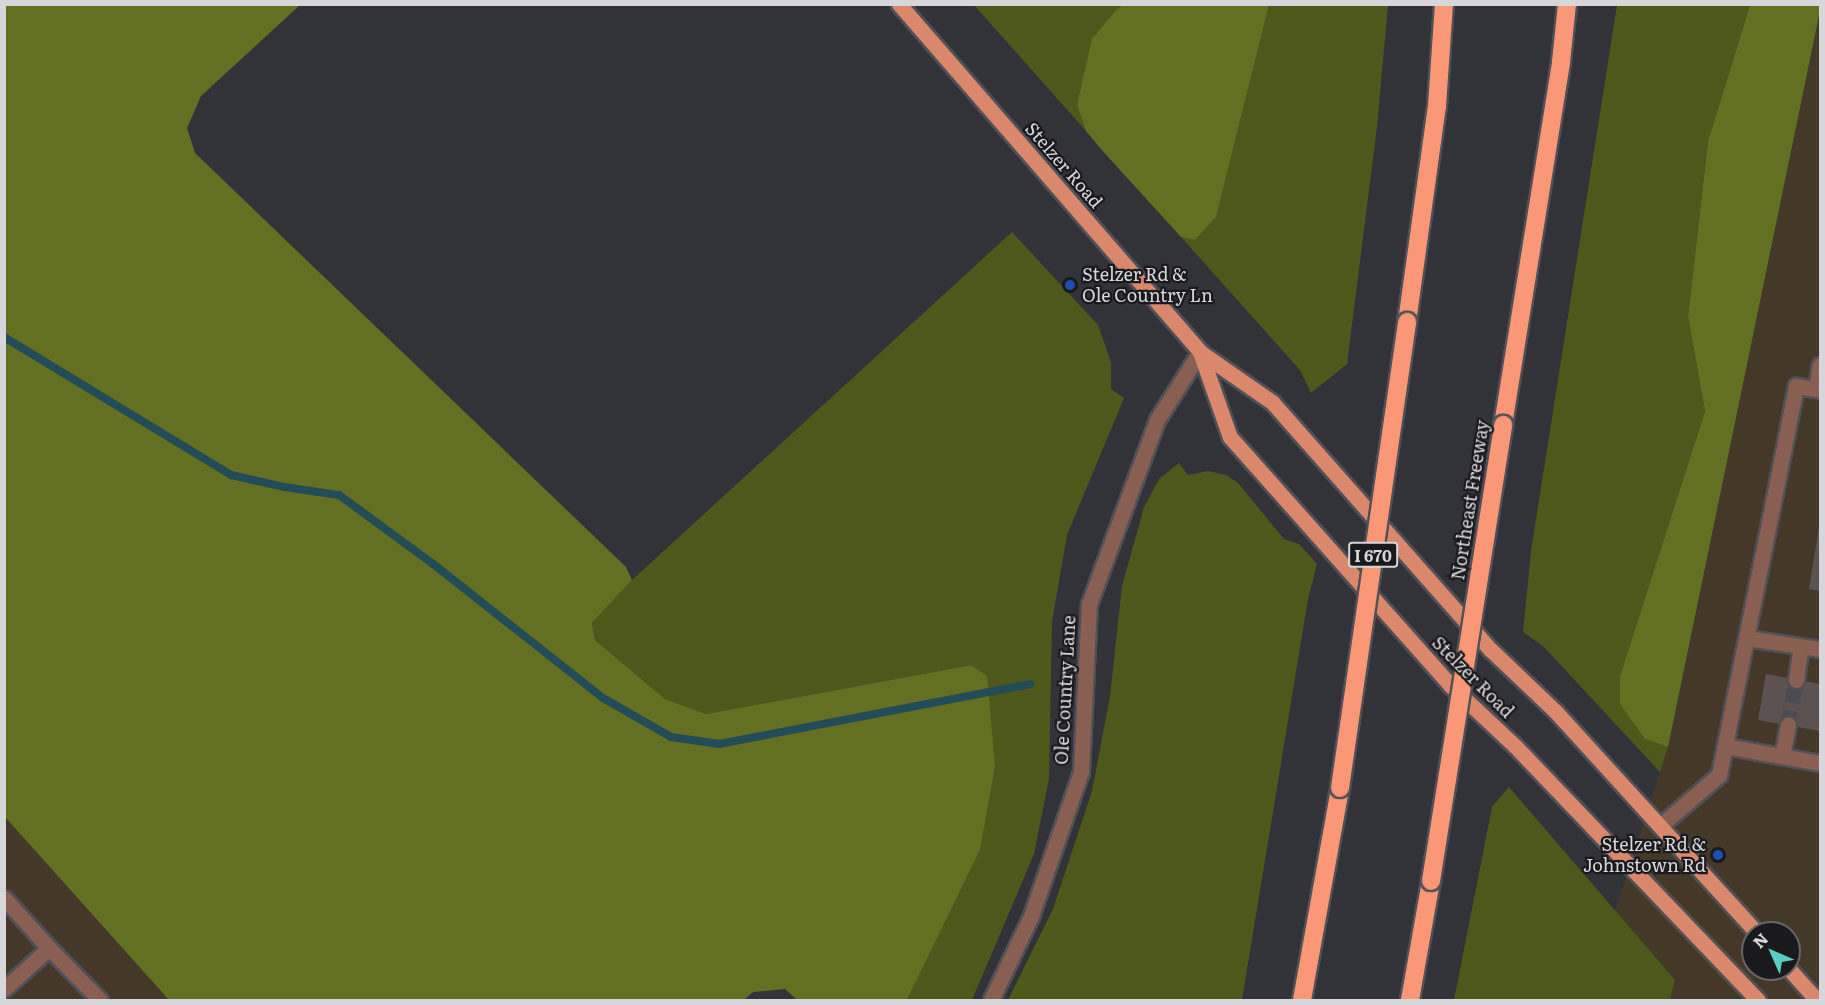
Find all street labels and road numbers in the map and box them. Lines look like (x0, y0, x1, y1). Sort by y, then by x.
street label: Stelzer Road (1021, 118, 1107, 212)
street label: Northeast Freeway (1447, 418, 1493, 582)
road number: I 670 (1348, 542, 1398, 568)
street label: Ole Country Lane (1050, 615, 1080, 765)
street label: Stelzer Road (1428, 632, 1518, 722)

